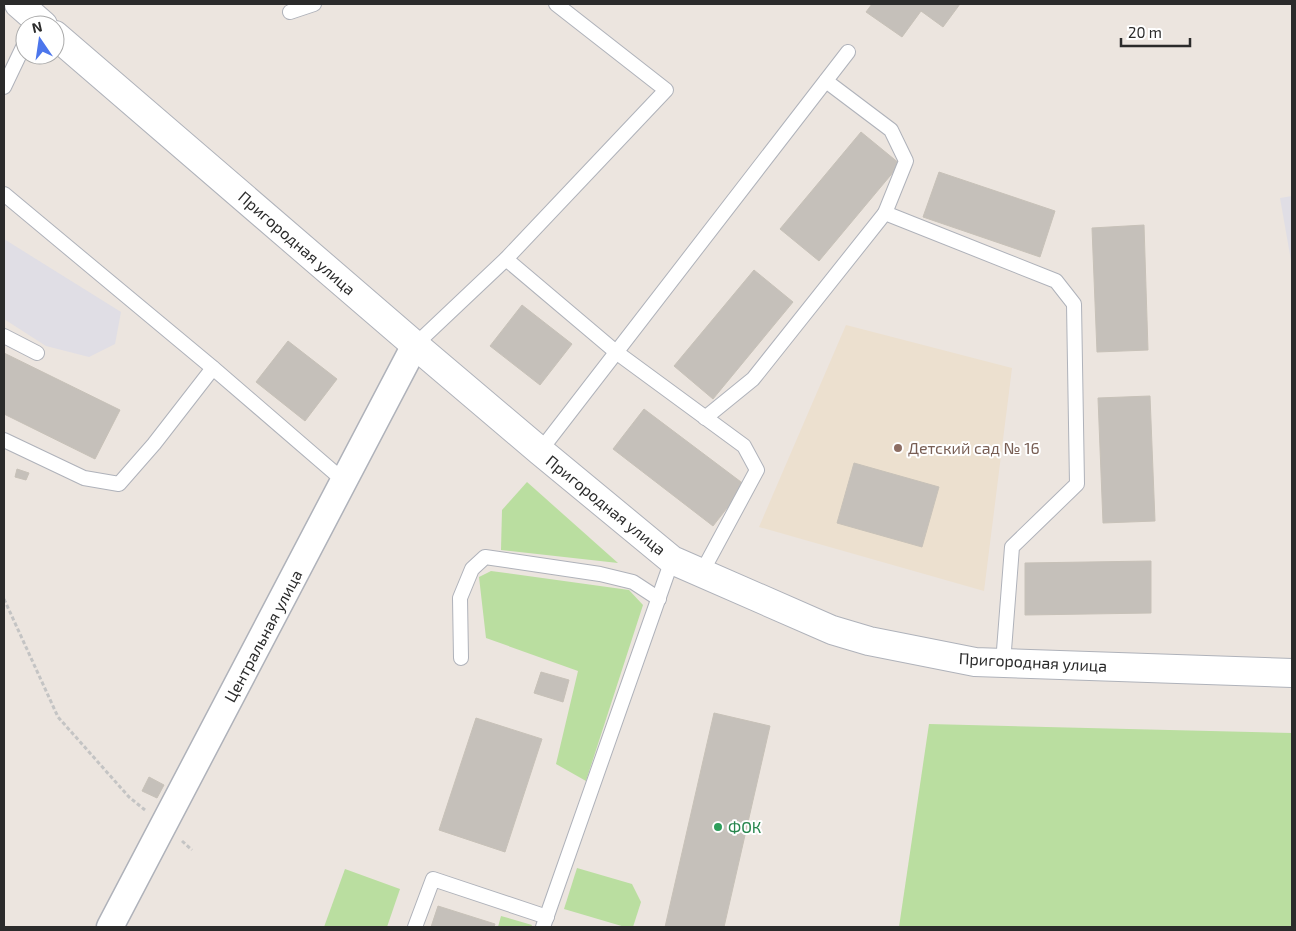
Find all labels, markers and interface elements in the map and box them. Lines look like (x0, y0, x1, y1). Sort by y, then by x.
north arrow (15, 15, 65, 65)
scale bar (1121, 15, 1190, 47)
text: N (30, 17, 44, 36)
text: 20 m (1128, 23, 1162, 41)
street label: Пригородная улица (234, 187, 360, 299)
place label: Детский сад № 16 (908, 438, 1040, 457)
marker: Детский сад № 16 (892, 442, 904, 454)
street label: Пригородная улица (542, 450, 670, 560)
street label: Центральная улица (220, 566, 306, 706)
street label: Пригородная улица (958, 648, 1108, 676)
place label: ФОК (728, 817, 762, 836)
marker: ФОК (712, 821, 724, 833)

